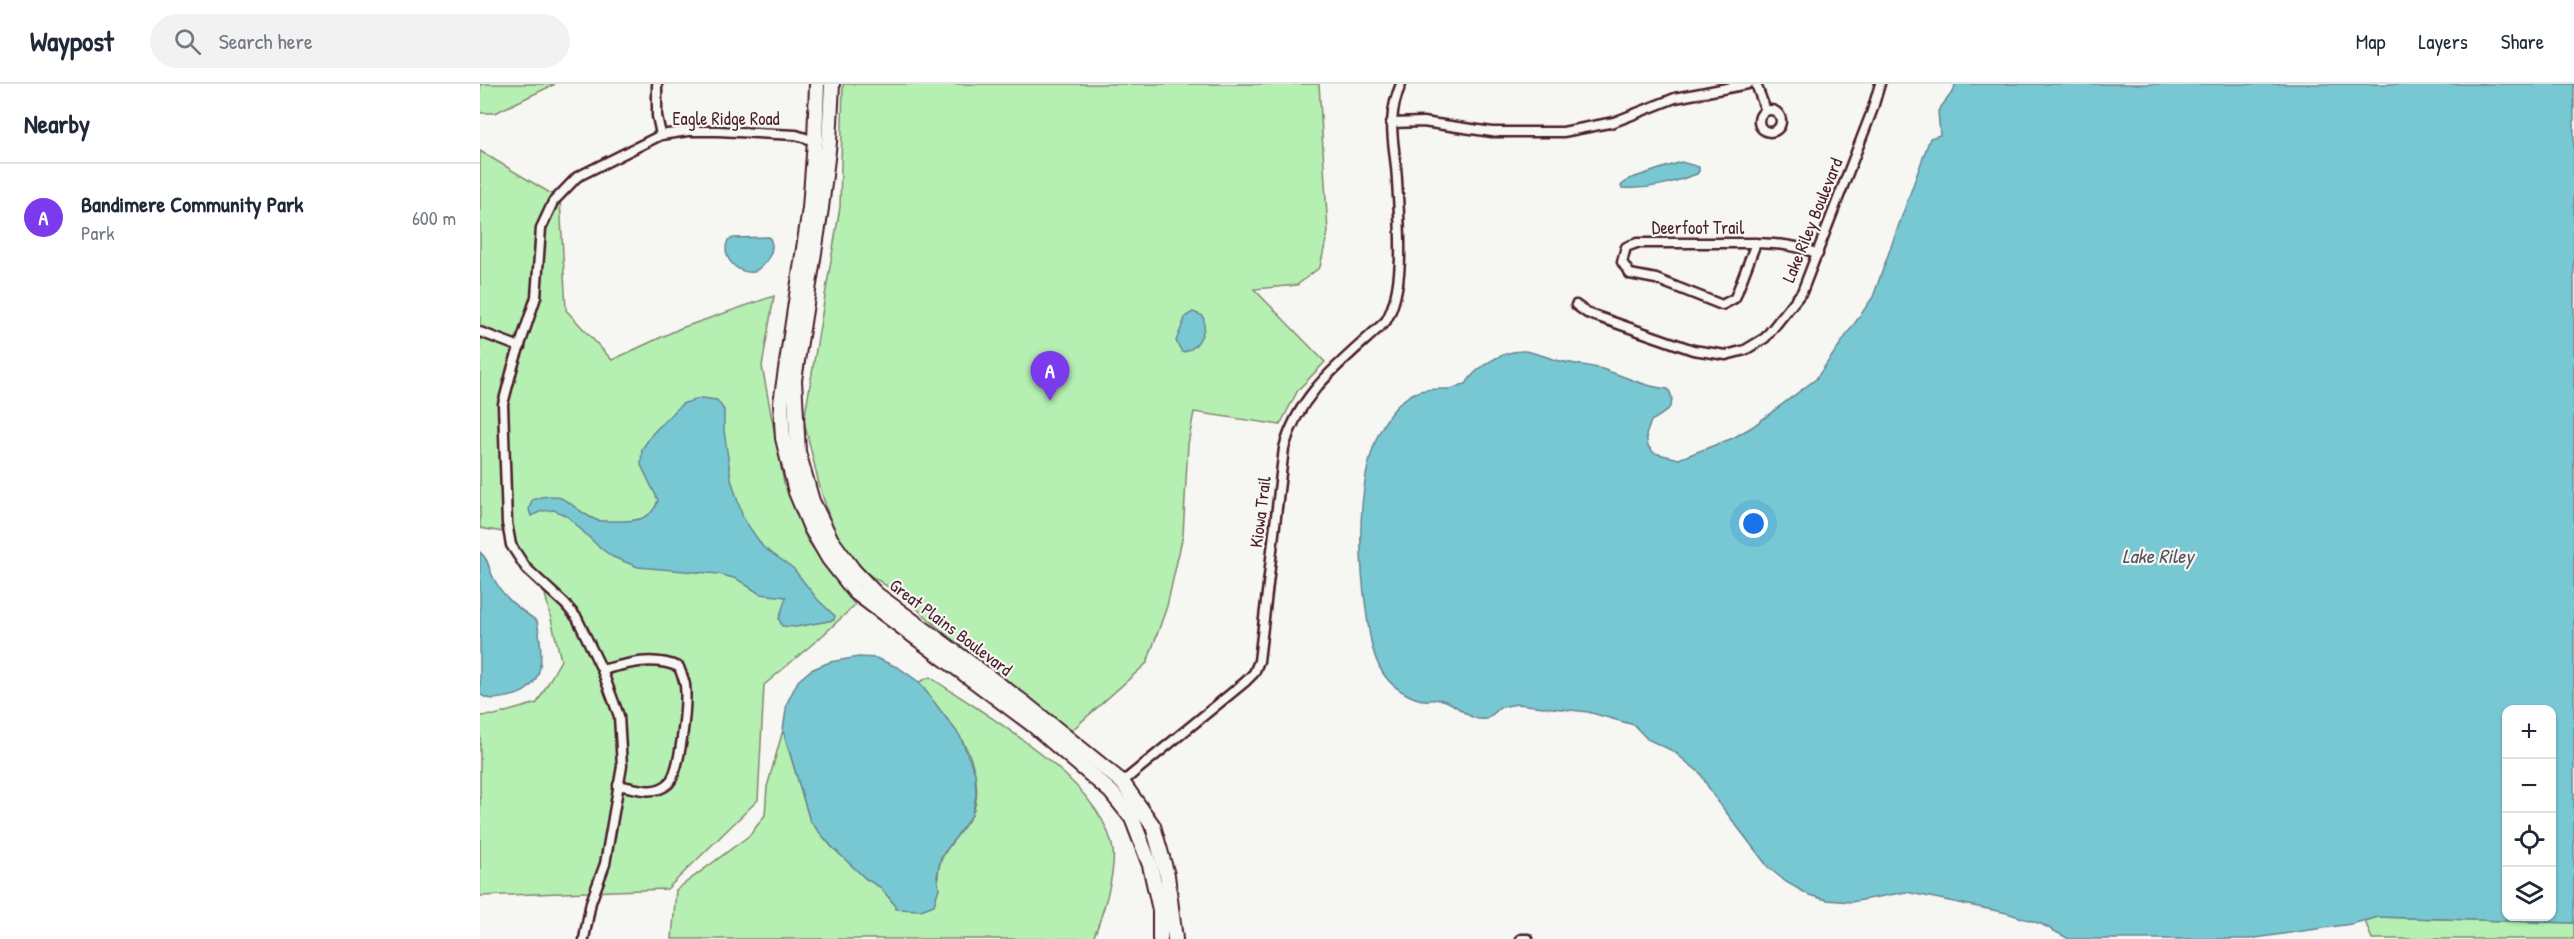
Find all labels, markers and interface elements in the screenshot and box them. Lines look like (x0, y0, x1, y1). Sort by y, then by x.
search box (150, 14, 570, 68)
text: Waypost (30, 22, 114, 60)
icon: search (171, 25, 204, 58)
text: Search here (219, 26, 313, 56)
text: Map (2356, 27, 2385, 56)
text: Layers (2418, 27, 2468, 56)
text: Share (2501, 27, 2544, 56)
text: Nearby (24, 106, 90, 141)
street label: Eagle Ridge Road (672, 106, 780, 131)
street label: Lake Riley Boulevard (1776, 154, 1848, 286)
text: Bandimere Community Park (81, 189, 304, 219)
text: A (39, 204, 48, 231)
text: 600 m (412, 204, 456, 231)
street label: Deerfoot Trail (1652, 215, 1744, 240)
text: Park (81, 219, 114, 246)
pin: A (1030, 352, 1070, 401)
street label: Kiowa Trail (1243, 475, 1277, 549)
your location (1739, 509, 1768, 538)
water label: Lake Riley (2122, 542, 2196, 570)
street label: Great Plains Boulevard (885, 573, 1017, 681)
map controls (2502, 705, 2556, 921)
button: + (2502, 705, 2556, 759)
button: − (2502, 759, 2556, 813)
button: locate (2502, 813, 2556, 867)
button: layers (2502, 867, 2556, 921)

